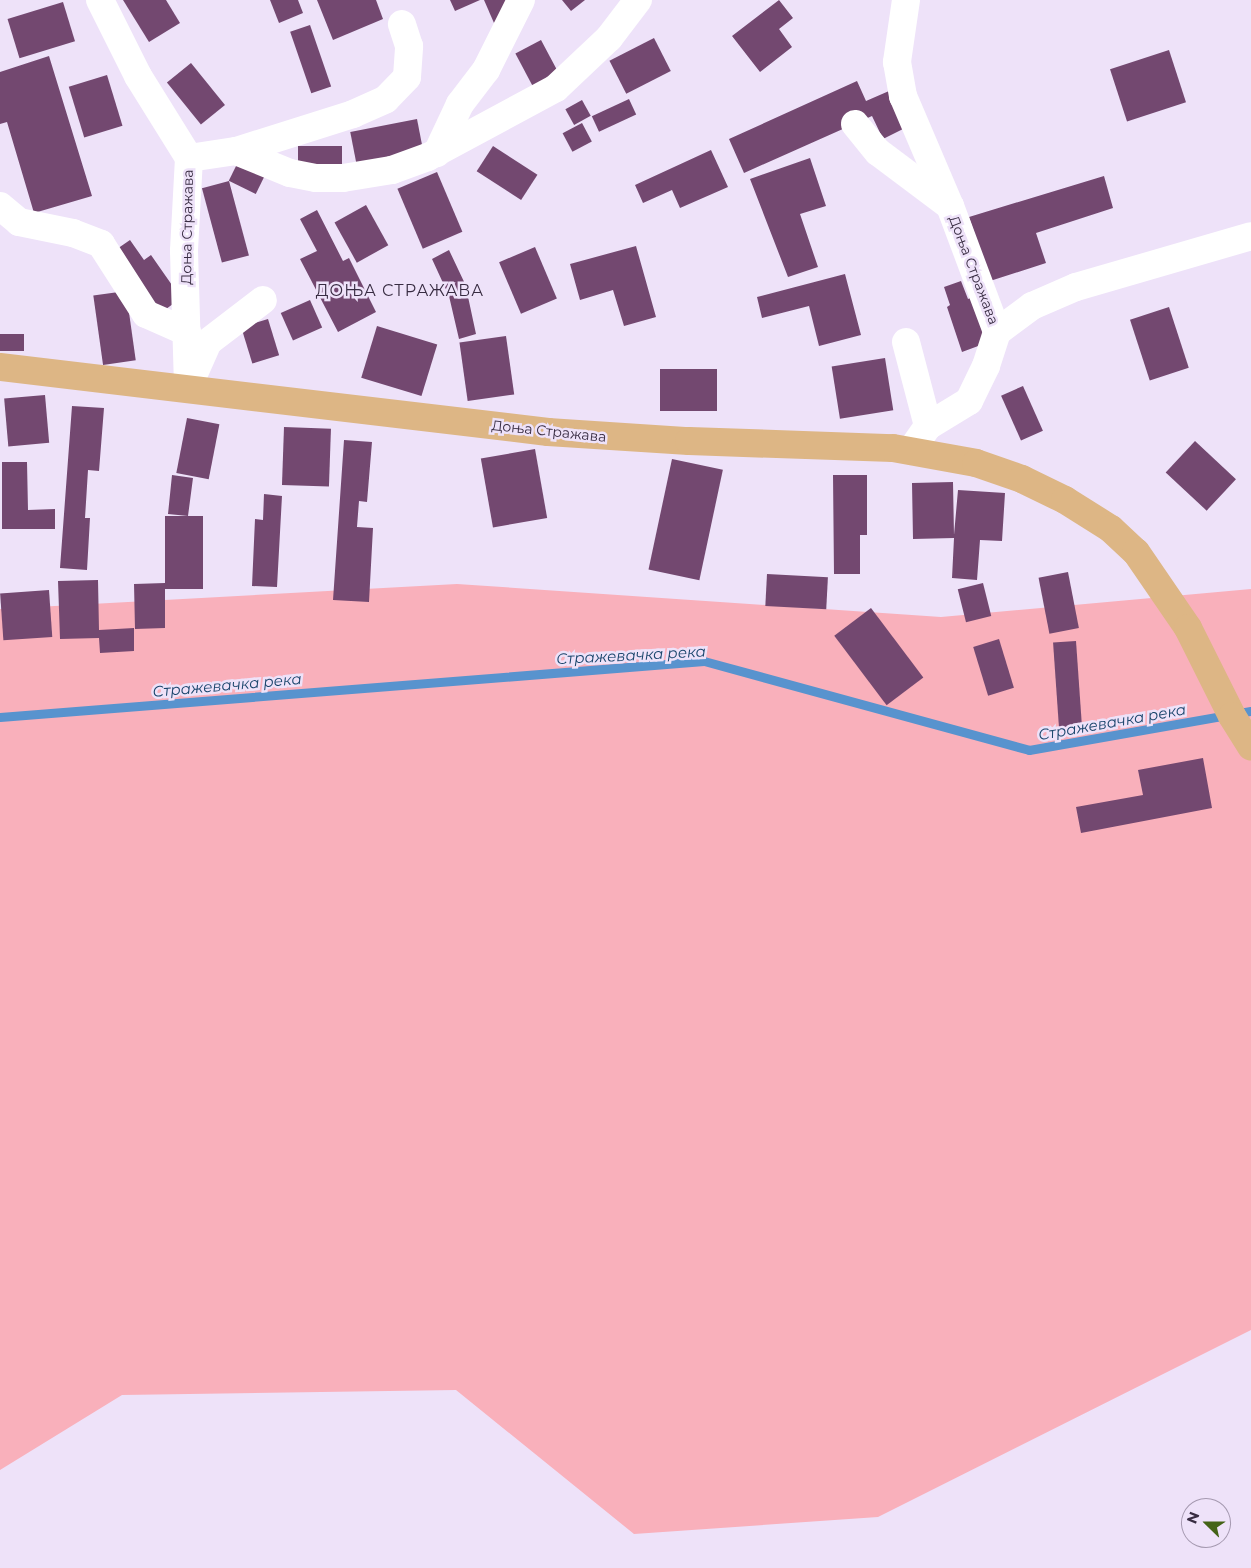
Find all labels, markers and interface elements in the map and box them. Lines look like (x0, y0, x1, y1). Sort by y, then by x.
street label: Доња Стражава (178, 169, 196, 285)
street label: Доња Стражава (946, 213, 1002, 327)
district label: ДОЊА СТРАЖАВА (314, 281, 486, 301)
street label: Доња Стражава (491, 417, 607, 445)
water label: Стражевачка река (556, 642, 706, 668)
water label: Стражевачка река (152, 670, 302, 700)
water label: Стражевачка река (1037, 700, 1187, 744)
north arrow (1181, 1498, 1231, 1548)
text: N (1183, 1509, 1203, 1526)

